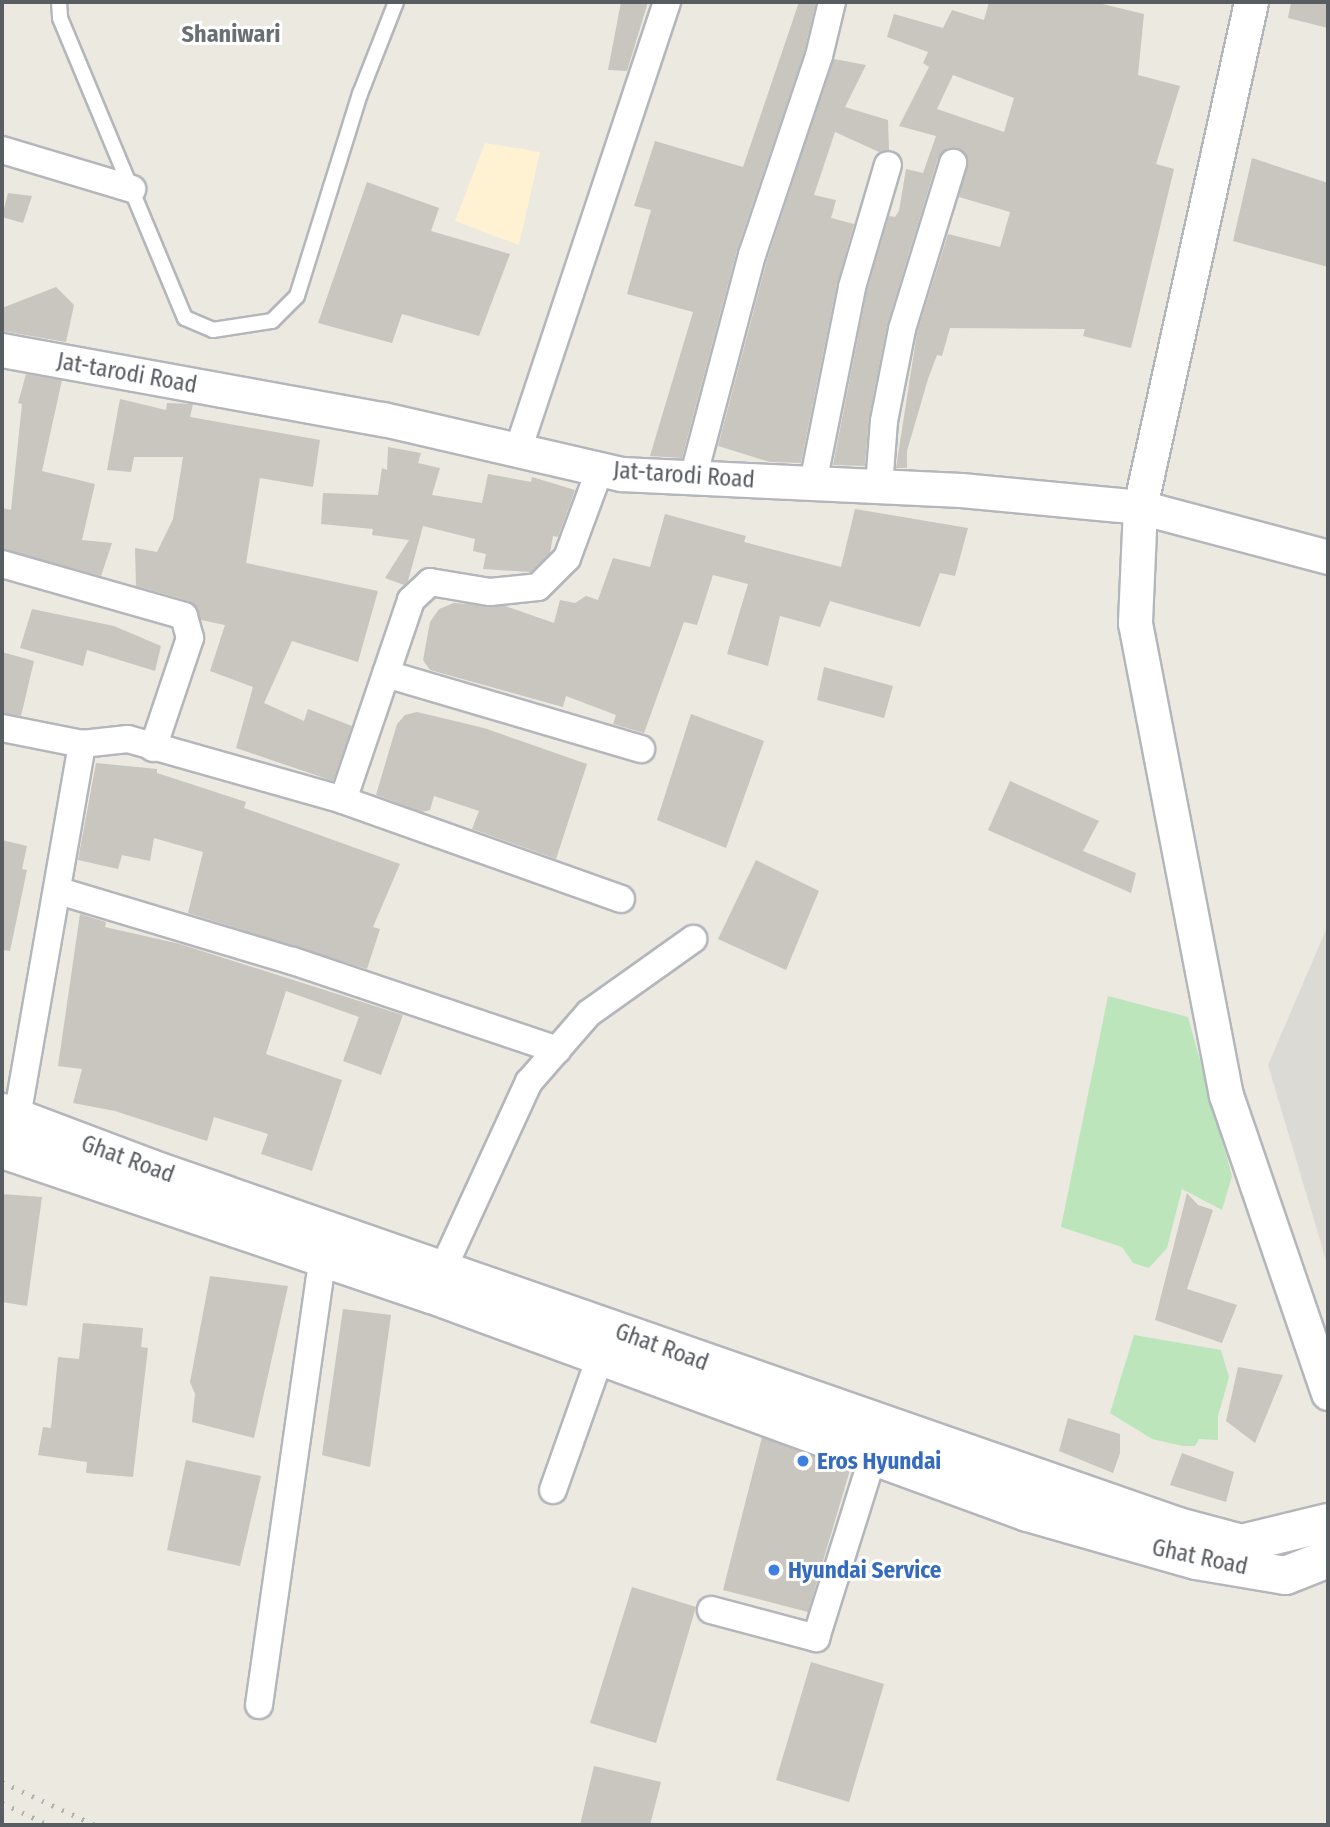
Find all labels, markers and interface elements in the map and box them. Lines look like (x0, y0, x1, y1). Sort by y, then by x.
district label: Shaniwari (182, 21, 280, 49)
street label: Jat-tarodi Road (55, 347, 199, 399)
street label: Jat-tarodi Road (612, 456, 756, 494)
street label: Ghat Road (78, 1129, 178, 1189)
street label: Ghat Road (612, 1317, 712, 1377)
place label: Eros Hyundai (817, 1447, 941, 1475)
marker: Eros Hyundai (795, 1453, 811, 1469)
street label: Ghat Road (1150, 1533, 1250, 1581)
place label: Hyundai Service (788, 1556, 942, 1584)
marker: Hyundai Service (766, 1562, 782, 1578)

